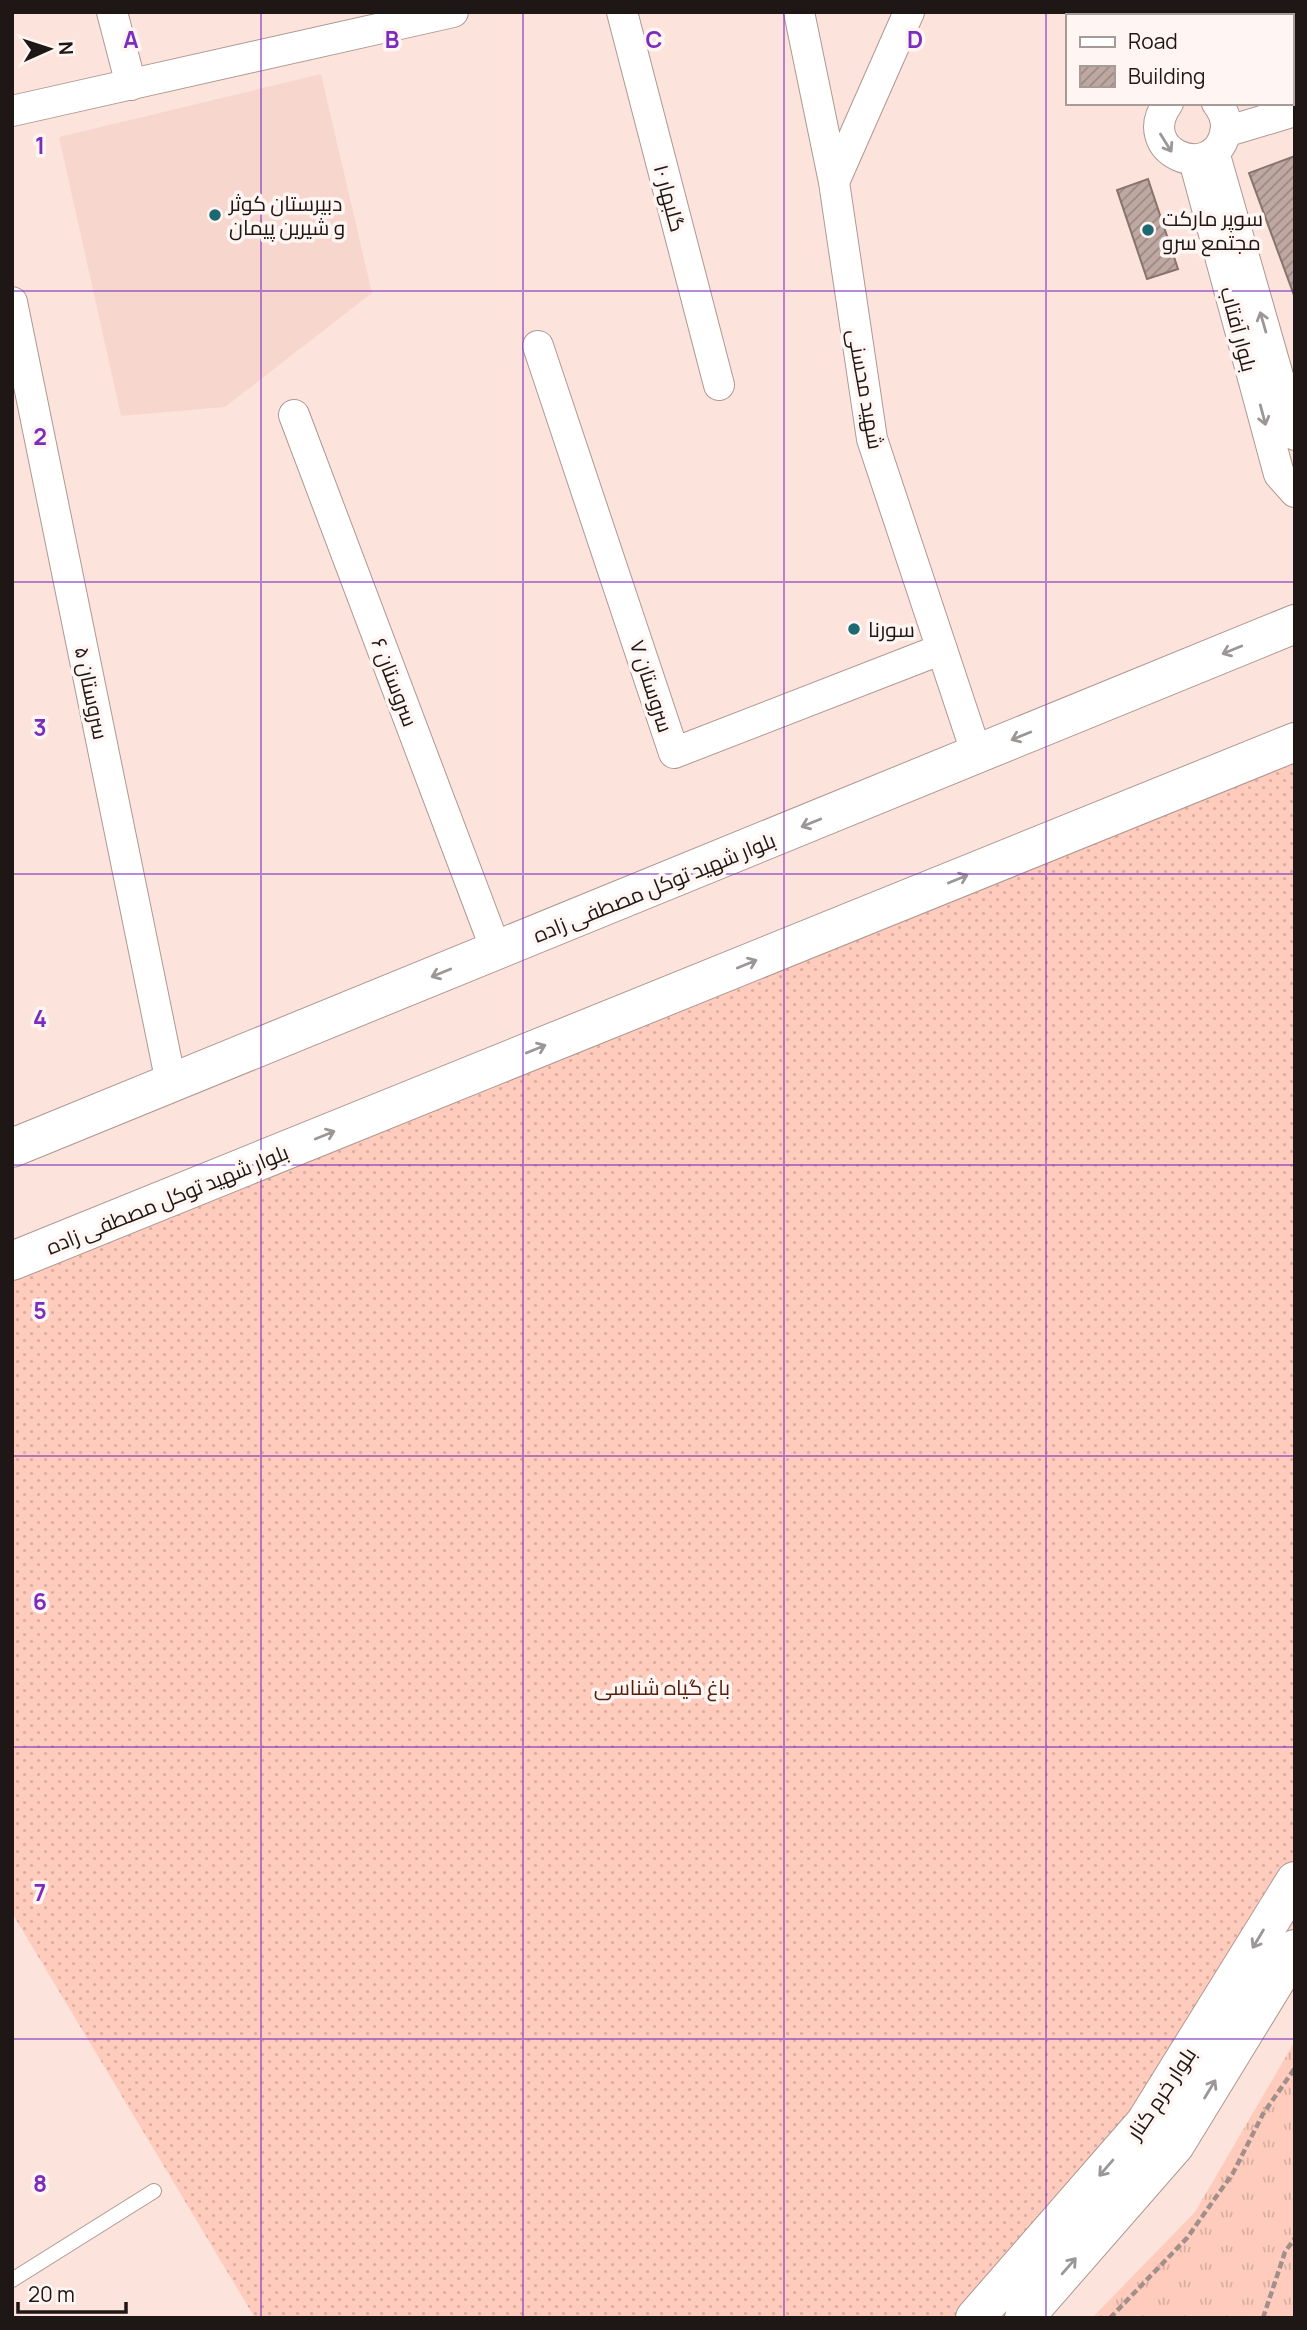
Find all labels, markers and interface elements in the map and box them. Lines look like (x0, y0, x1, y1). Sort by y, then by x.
north arrow (14, 14, 84, 84)
legend (1066, 14, 1293, 105)
text: A (123, 23, 139, 55)
text: B (385, 23, 399, 55)
text: C (646, 23, 663, 55)
text: D (907, 23, 923, 55)
text: Road (1128, 27, 1178, 55)
text: N (53, 41, 79, 56)
text: Building (1128, 62, 1205, 90)
text: 1 (35, 129, 45, 161)
one-way arrow (1159, 133, 1174, 152)
street label: گلبهار ۱۰ (648, 161, 692, 235)
place label: دبیرستان کوثر و شیرین پیمان (228, 189, 345, 242)
place label: سوپر مارکت مجتمع سرو (1162, 204, 1263, 257)
marker: دبیرستان کوثر و شیرین پیمان (207, 207, 223, 223)
marker: سوپر مارکت مجتمع سرو (1140, 222, 1156, 238)
street label: بلوار آفتاب (1214, 283, 1264, 375)
one-way arrow (1255, 311, 1268, 333)
street label: شهید محسنی (842, 327, 890, 451)
one-way arrow (1257, 404, 1270, 426)
text: 2 (33, 420, 47, 452)
place label: سورنا (868, 615, 915, 643)
marker: سورنا (846, 621, 862, 637)
street label: سروستان ۶ (365, 634, 425, 730)
street label: سروستان ۷ (624, 636, 680, 736)
street label: سروستان ۵ (69, 644, 115, 742)
one-way arrow (1221, 645, 1243, 658)
text: 3 (33, 711, 47, 743)
one-way arrow (1011, 731, 1032, 744)
one-way arrow (800, 817, 822, 830)
street label: بلوار شهید توکل مصطفی زاده (529, 825, 779, 949)
one-way arrow (947, 871, 968, 884)
one-way arrow (736, 957, 757, 970)
one-way arrow (430, 967, 452, 980)
text: 4 (33, 1002, 47, 1034)
one-way arrow (525, 1042, 547, 1055)
one-way arrow (314, 1127, 336, 1140)
street label: بلوار شهید توکل مصطفی زاده (42, 1137, 292, 1261)
text: 5 (33, 1294, 47, 1326)
text: 6 (33, 1585, 47, 1617)
park label: باغ گیاه شناسی (594, 1673, 730, 1702)
text: 7 (34, 1876, 46, 1908)
one-way arrow (1251, 1928, 1265, 1948)
street label: بلوار خرم کنار (1119, 2041, 1203, 2146)
one-way arrow (1203, 2079, 1217, 2099)
one-way arrow (1098, 2159, 1114, 2177)
text: 8 (33, 2167, 47, 2199)
one-way arrow (1061, 2258, 1077, 2276)
scale bar (18, 2270, 126, 2314)
text: 20 m (28, 2280, 75, 2308)

